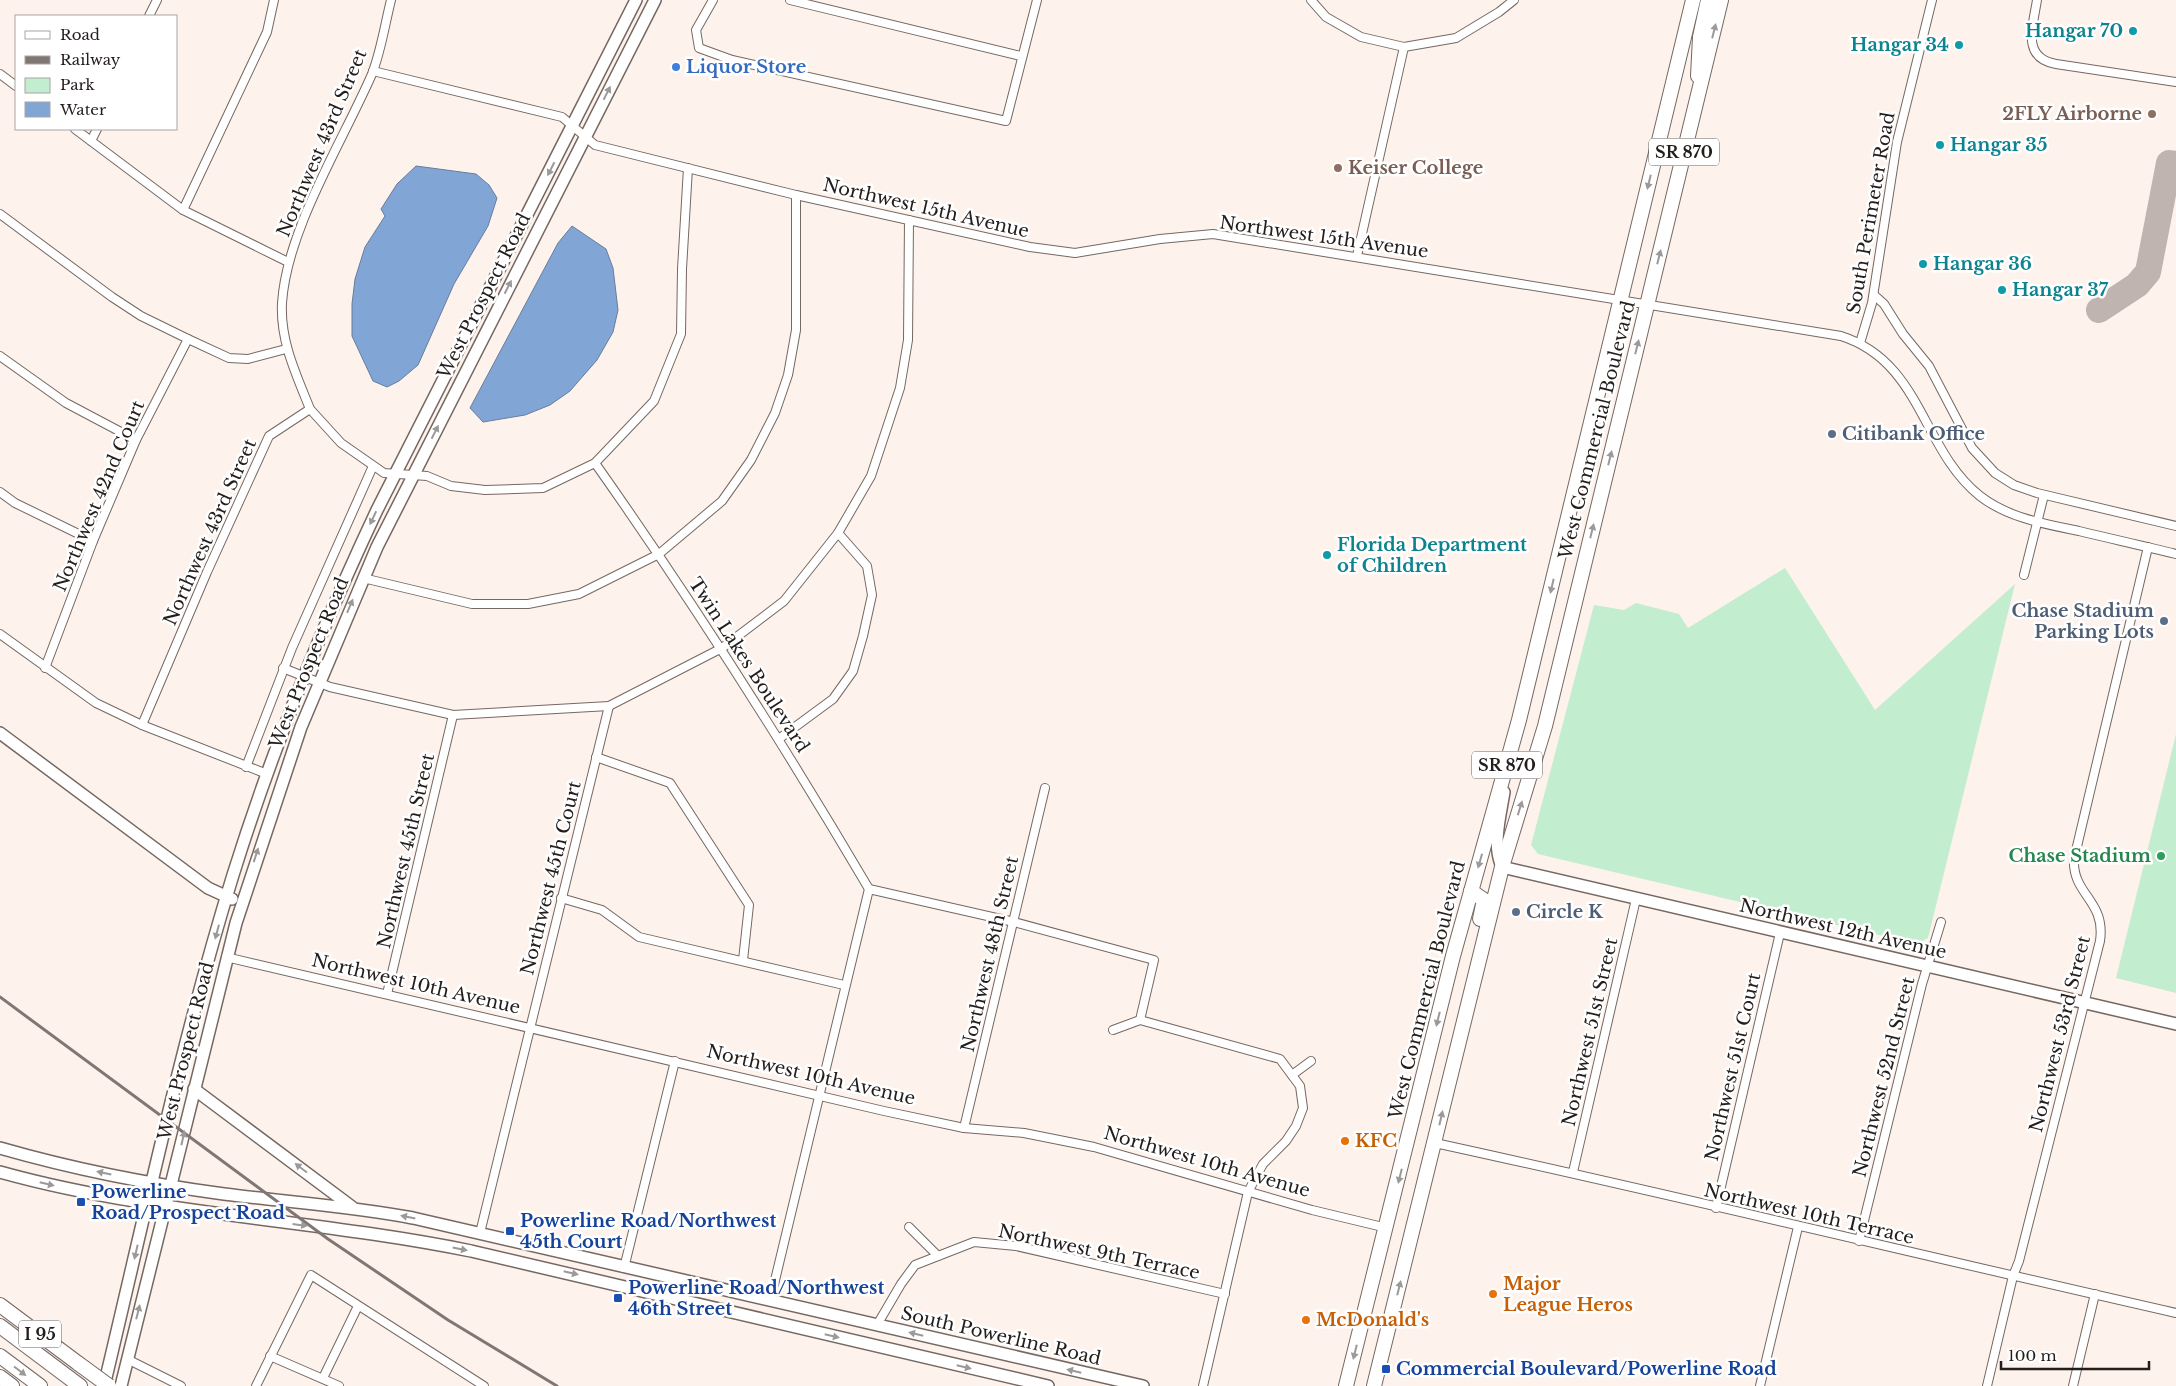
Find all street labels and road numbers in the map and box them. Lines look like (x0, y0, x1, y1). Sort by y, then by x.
street label: Northwest 43rd Street (272, 46, 372, 240)
street label: South Perimeter Road (1842, 110, 1900, 316)
road number: SR 870 (1649, 138, 1719, 166)
street label: Northwest 15th Avenue (821, 174, 1031, 242)
street label: West Prospect Road (432, 209, 535, 383)
street label: Northwest 15th Avenue (1218, 211, 1430, 263)
street label: West Commercial Boulevard (1554, 299, 1640, 562)
street label: Northwest 42nd Court (49, 397, 149, 595)
street label: Northwest 43rd Street (159, 435, 261, 629)
street label: Twin Lakes Boulevard (684, 573, 814, 757)
street label: West Prospect Road (264, 574, 353, 753)
street label: Northwest 45th Street (373, 751, 439, 951)
road number: SR 870 (1472, 752, 1542, 778)
street label: Northwest 45th Court (516, 779, 586, 977)
street label: Northwest 48th Street (957, 854, 1023, 1054)
street label: West Commercial Boulevard (1384, 859, 1470, 1122)
street label: Northwest 12th Avenue (1737, 894, 1949, 964)
street label: Northwest 53rd Street (2025, 933, 2095, 1134)
street label: Northwest 51st Street (1558, 935, 1622, 1128)
street label: Northwest 10th Avenue (310, 949, 522, 1019)
street label: West Prospect Road (153, 960, 219, 1143)
street label: Northwest 51st Court (1701, 971, 1765, 1163)
street label: Northwest 52nd Street (1848, 974, 1920, 1179)
street label: Northwest 10th Avenue (705, 1040, 917, 1110)
street label: Northwest 10th Avenue (1101, 1122, 1313, 1202)
street label: Northwest 10th Terrace (1702, 1179, 1916, 1249)
street label: Northwest 9th Terrace (996, 1220, 1202, 1284)
street label: South Powerline Road (899, 1302, 1103, 1370)
road number: I 95 (19, 1320, 61, 1348)

